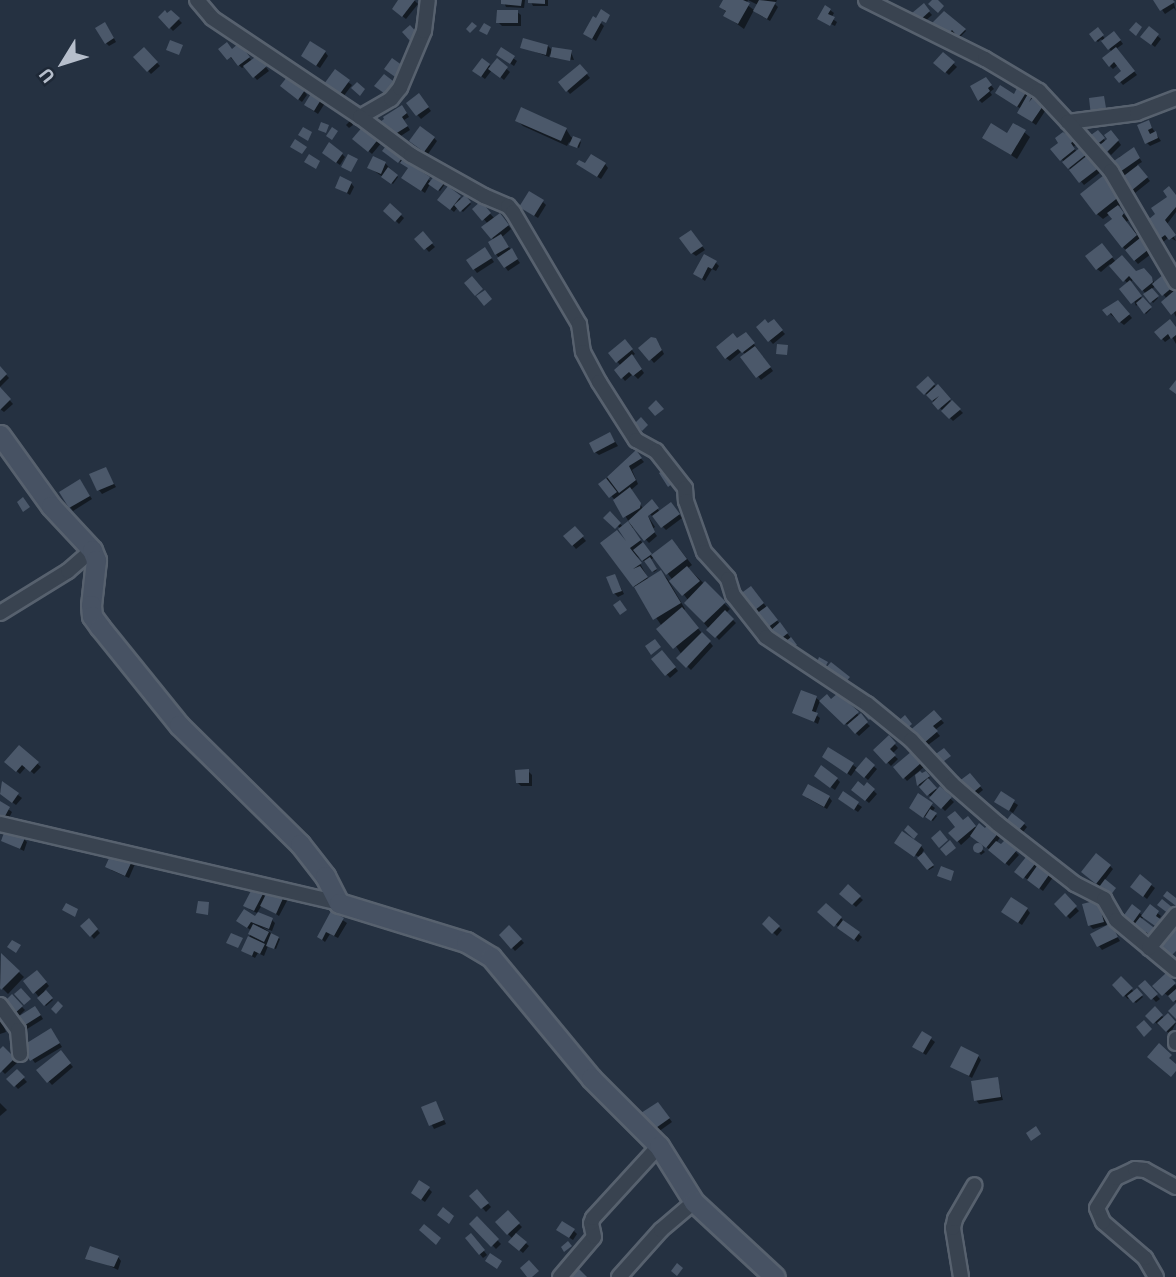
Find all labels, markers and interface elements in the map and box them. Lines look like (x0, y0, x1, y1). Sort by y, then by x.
north arrow (28, 28, 98, 98)
text: U (31, 62, 61, 90)

